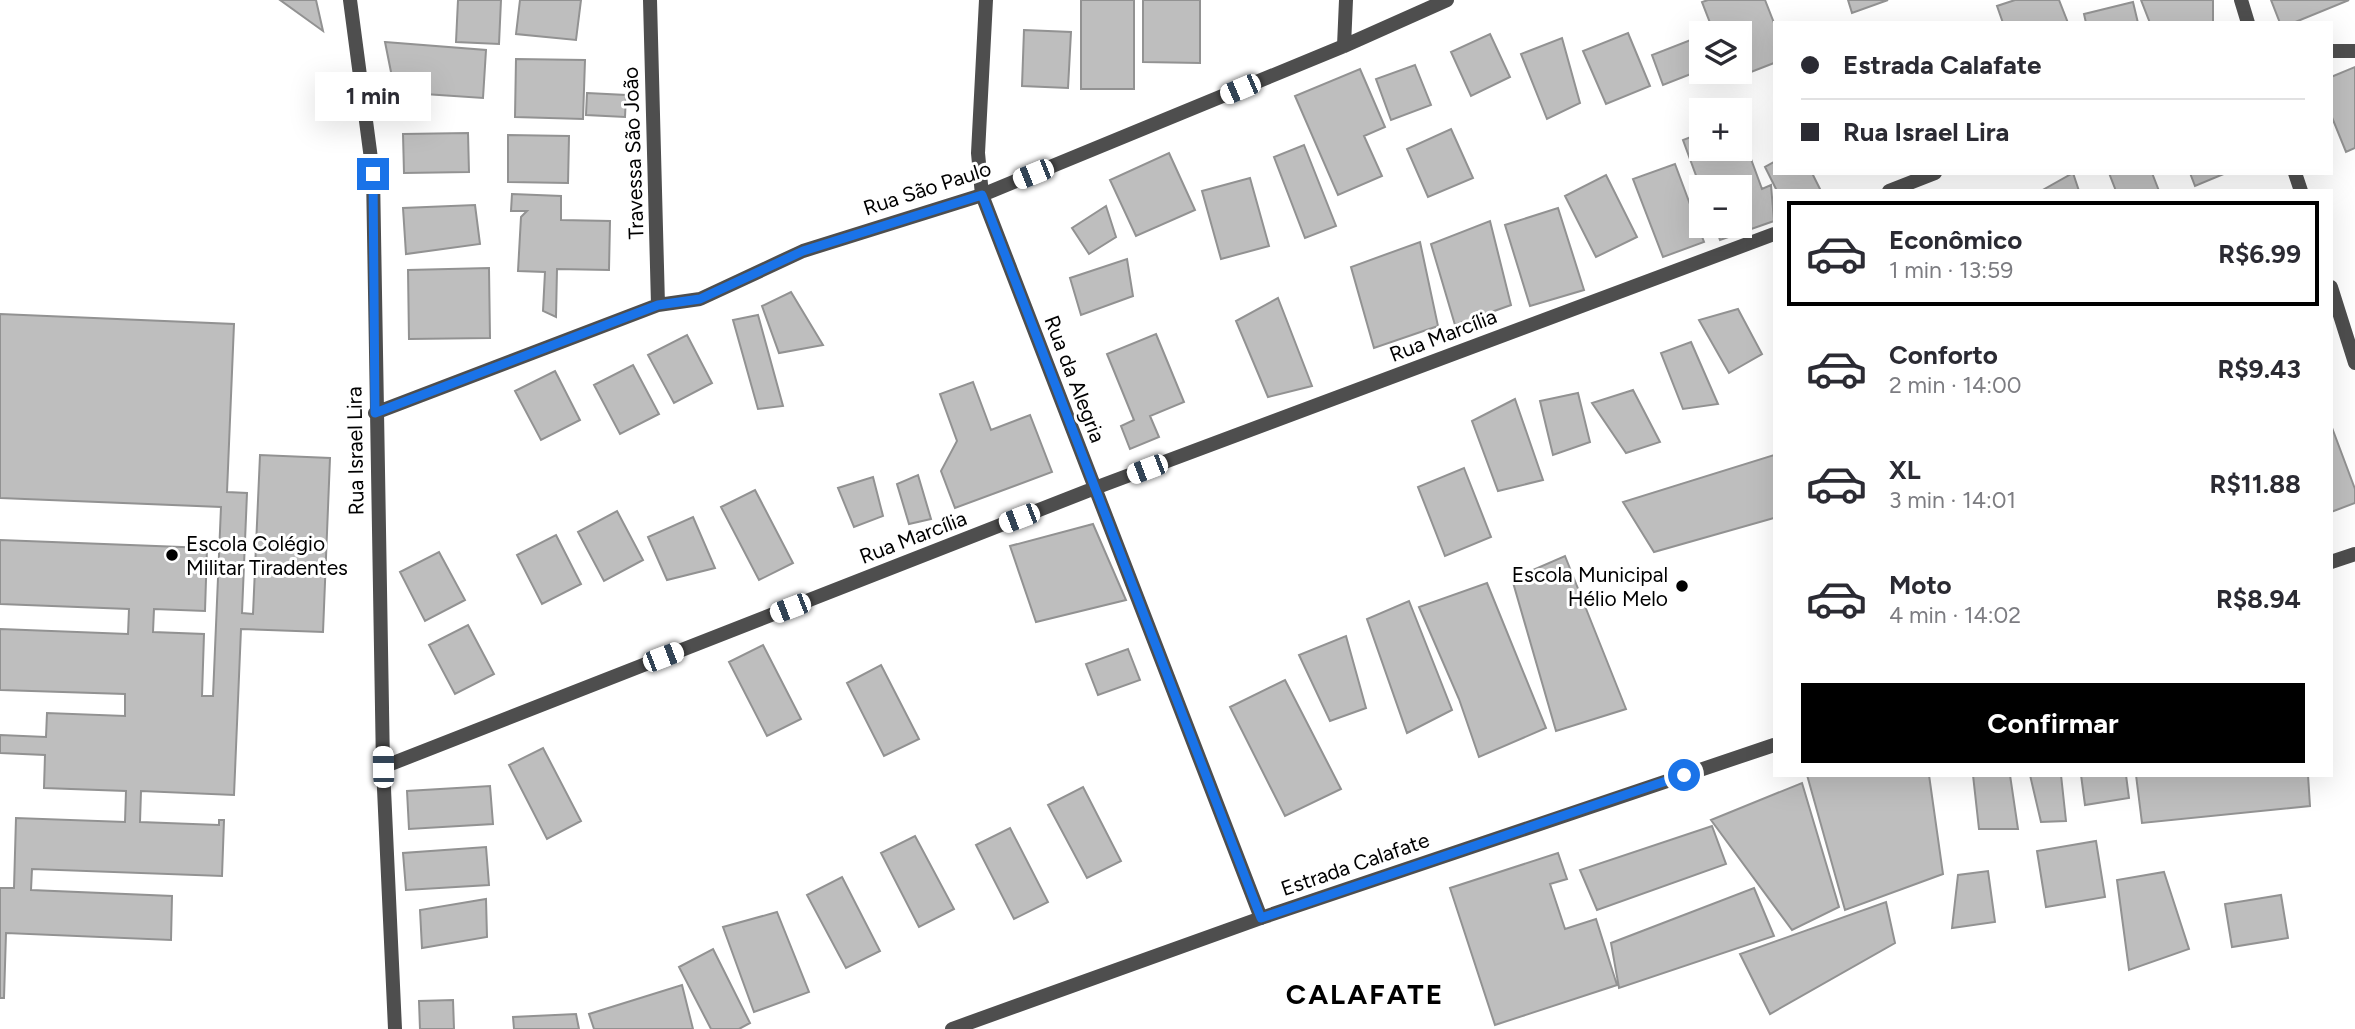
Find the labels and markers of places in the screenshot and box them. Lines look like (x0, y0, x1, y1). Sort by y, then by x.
place label: Escola Colégio Militar Tiradentes (186, 531, 348, 580)
marker: Escola Colégio Militar Tiradentes (164, 547, 180, 563)
place label: Escola Municipal Hélio Melo (1512, 562, 1668, 611)
marker: Escola Municipal Hélio Melo (1674, 578, 1690, 594)

